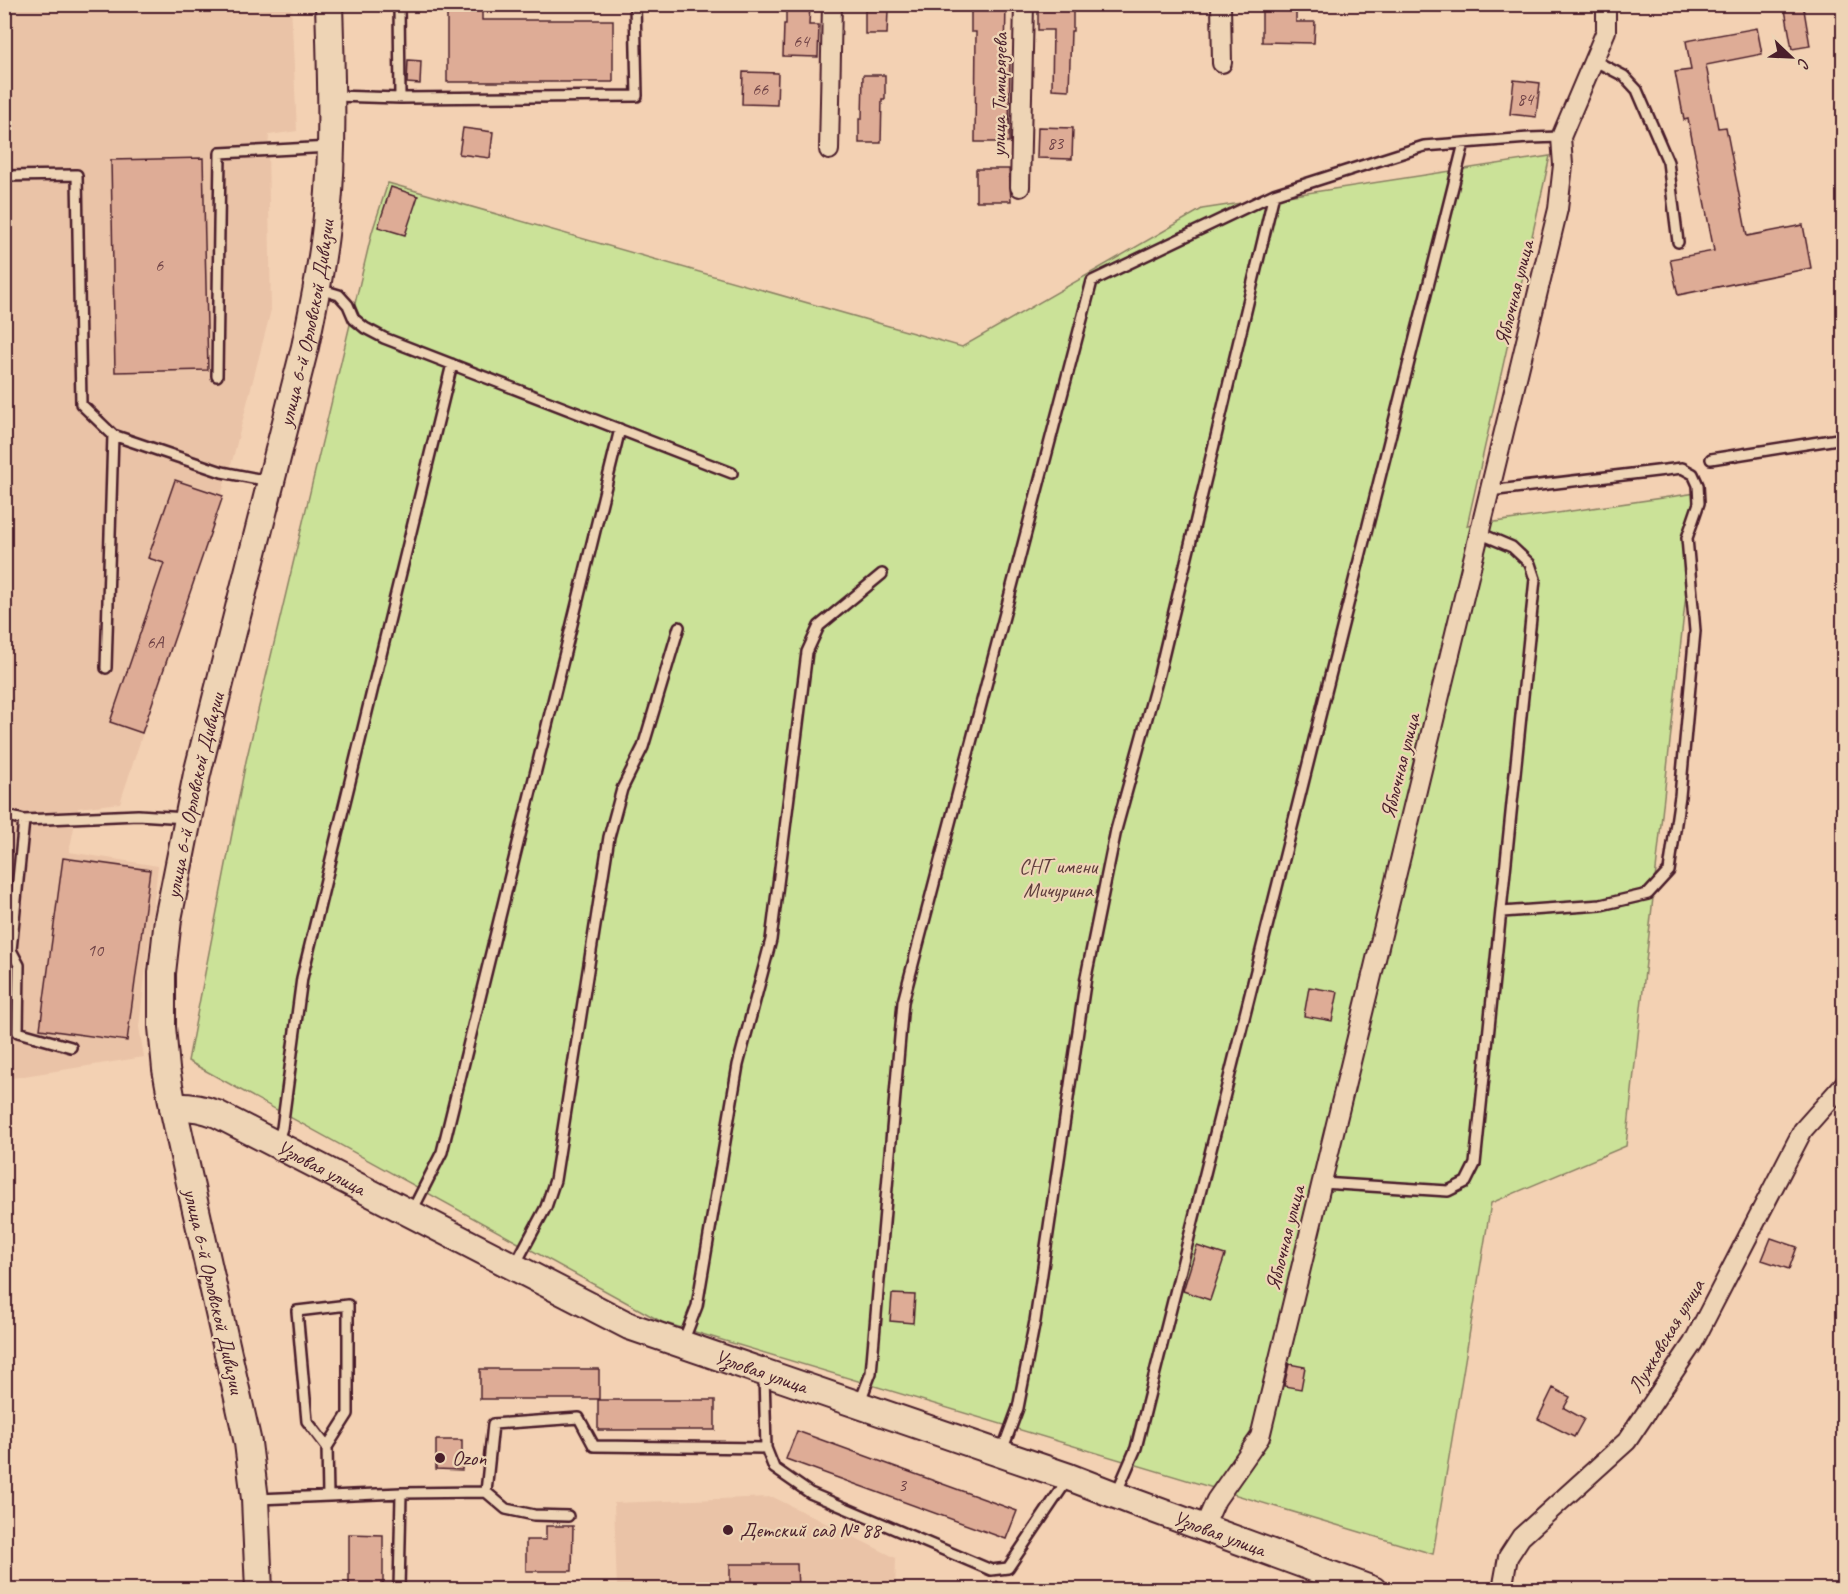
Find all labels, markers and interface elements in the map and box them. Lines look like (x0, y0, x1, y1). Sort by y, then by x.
north arrow (1761, 27, 1821, 87)
house number: 64 (793, 30, 811, 52)
street label: улица Тимирязева (985, 31, 1013, 159)
text: С (1792, 55, 1815, 72)
house number: 66 (752, 78, 769, 100)
house number: 84 (1517, 88, 1535, 110)
house number: 83 (1047, 132, 1065, 154)
street label: улица 6-й Орловской Дивизии (272, 217, 340, 431)
street label: Яблочная улица (1488, 236, 1540, 348)
house number: 6 (155, 254, 164, 276)
house number: 6А (146, 631, 165, 653)
street label: улица 6-й Орловской Дивизии (159, 689, 230, 903)
street label: Яблочная улица (1374, 709, 1426, 821)
park label: СНТ имени Мичурина (1019, 853, 1100, 903)
house number: 10 (87, 939, 105, 961)
street label: Узловая улица (272, 1134, 372, 1202)
street label: Яблочная улица (1259, 1181, 1311, 1293)
street label: улица 6-й Орловской Дивизии (177, 1184, 251, 1397)
street label: Лужковская улица (1622, 1273, 1711, 1398)
street label: Узловая улица (711, 1343, 813, 1400)
place label: Ozon (452, 1445, 487, 1471)
marker: Ozon (433, 1451, 447, 1465)
house number: 3 (898, 1474, 908, 1496)
street label: Узловая улица (1170, 1505, 1271, 1563)
place label: Детский сад № 88 (740, 1517, 883, 1543)
marker: Детский сад № 88 (721, 1523, 735, 1537)

